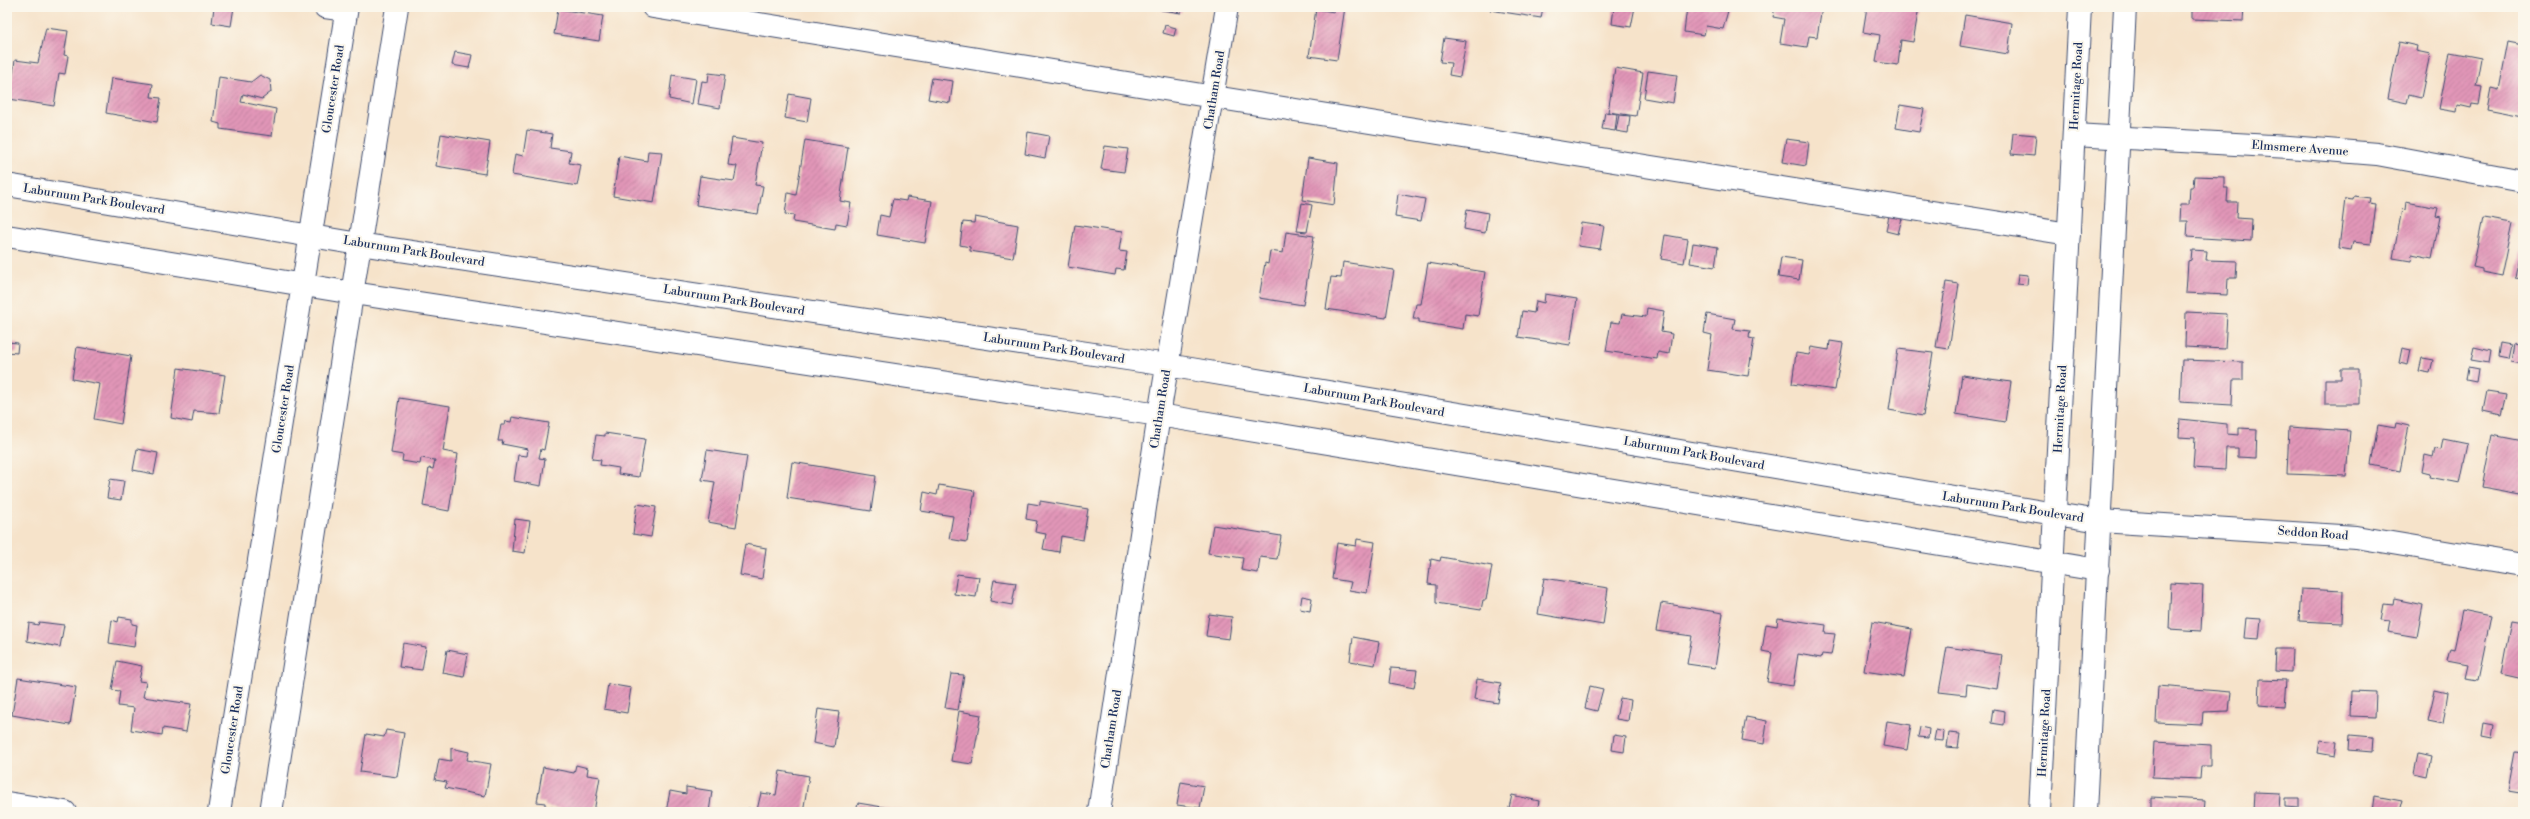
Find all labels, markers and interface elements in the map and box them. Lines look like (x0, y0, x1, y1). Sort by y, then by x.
street label: Hermitage Road (2067, 41, 2086, 131)
street label: Gloucester Road (319, 44, 348, 134)
street label: Chatham Road (1201, 49, 1228, 131)
street label: Elmsmere Avenue (2251, 138, 2349, 159)
street label: Laburnum Park Boulevard (22, 181, 166, 218)
street label: Laburnum Park Boulevard (342, 233, 486, 270)
street label: Laburnum Park Boulevard (662, 282, 806, 319)
street label: Laburnum Park Boulevard (982, 330, 1126, 367)
street label: Gloucester Road (269, 364, 298, 454)
street label: Hermitage Road (2051, 364, 2070, 454)
street label: Chatham Road (1147, 368, 1174, 450)
street label: Laburnum Park Boulevard (1302, 381, 1446, 420)
street label: Laburnum Park Boulevard (1622, 434, 1766, 473)
street label: Laburnum Park Boulevard (1941, 489, 2085, 526)
street label: Seddon Road (2277, 524, 2349, 543)
street label: Gloucester Road (218, 685, 247, 775)
street label: Chatham Road (1098, 688, 1125, 770)
street label: Hermitage Road (2035, 688, 2054, 778)

